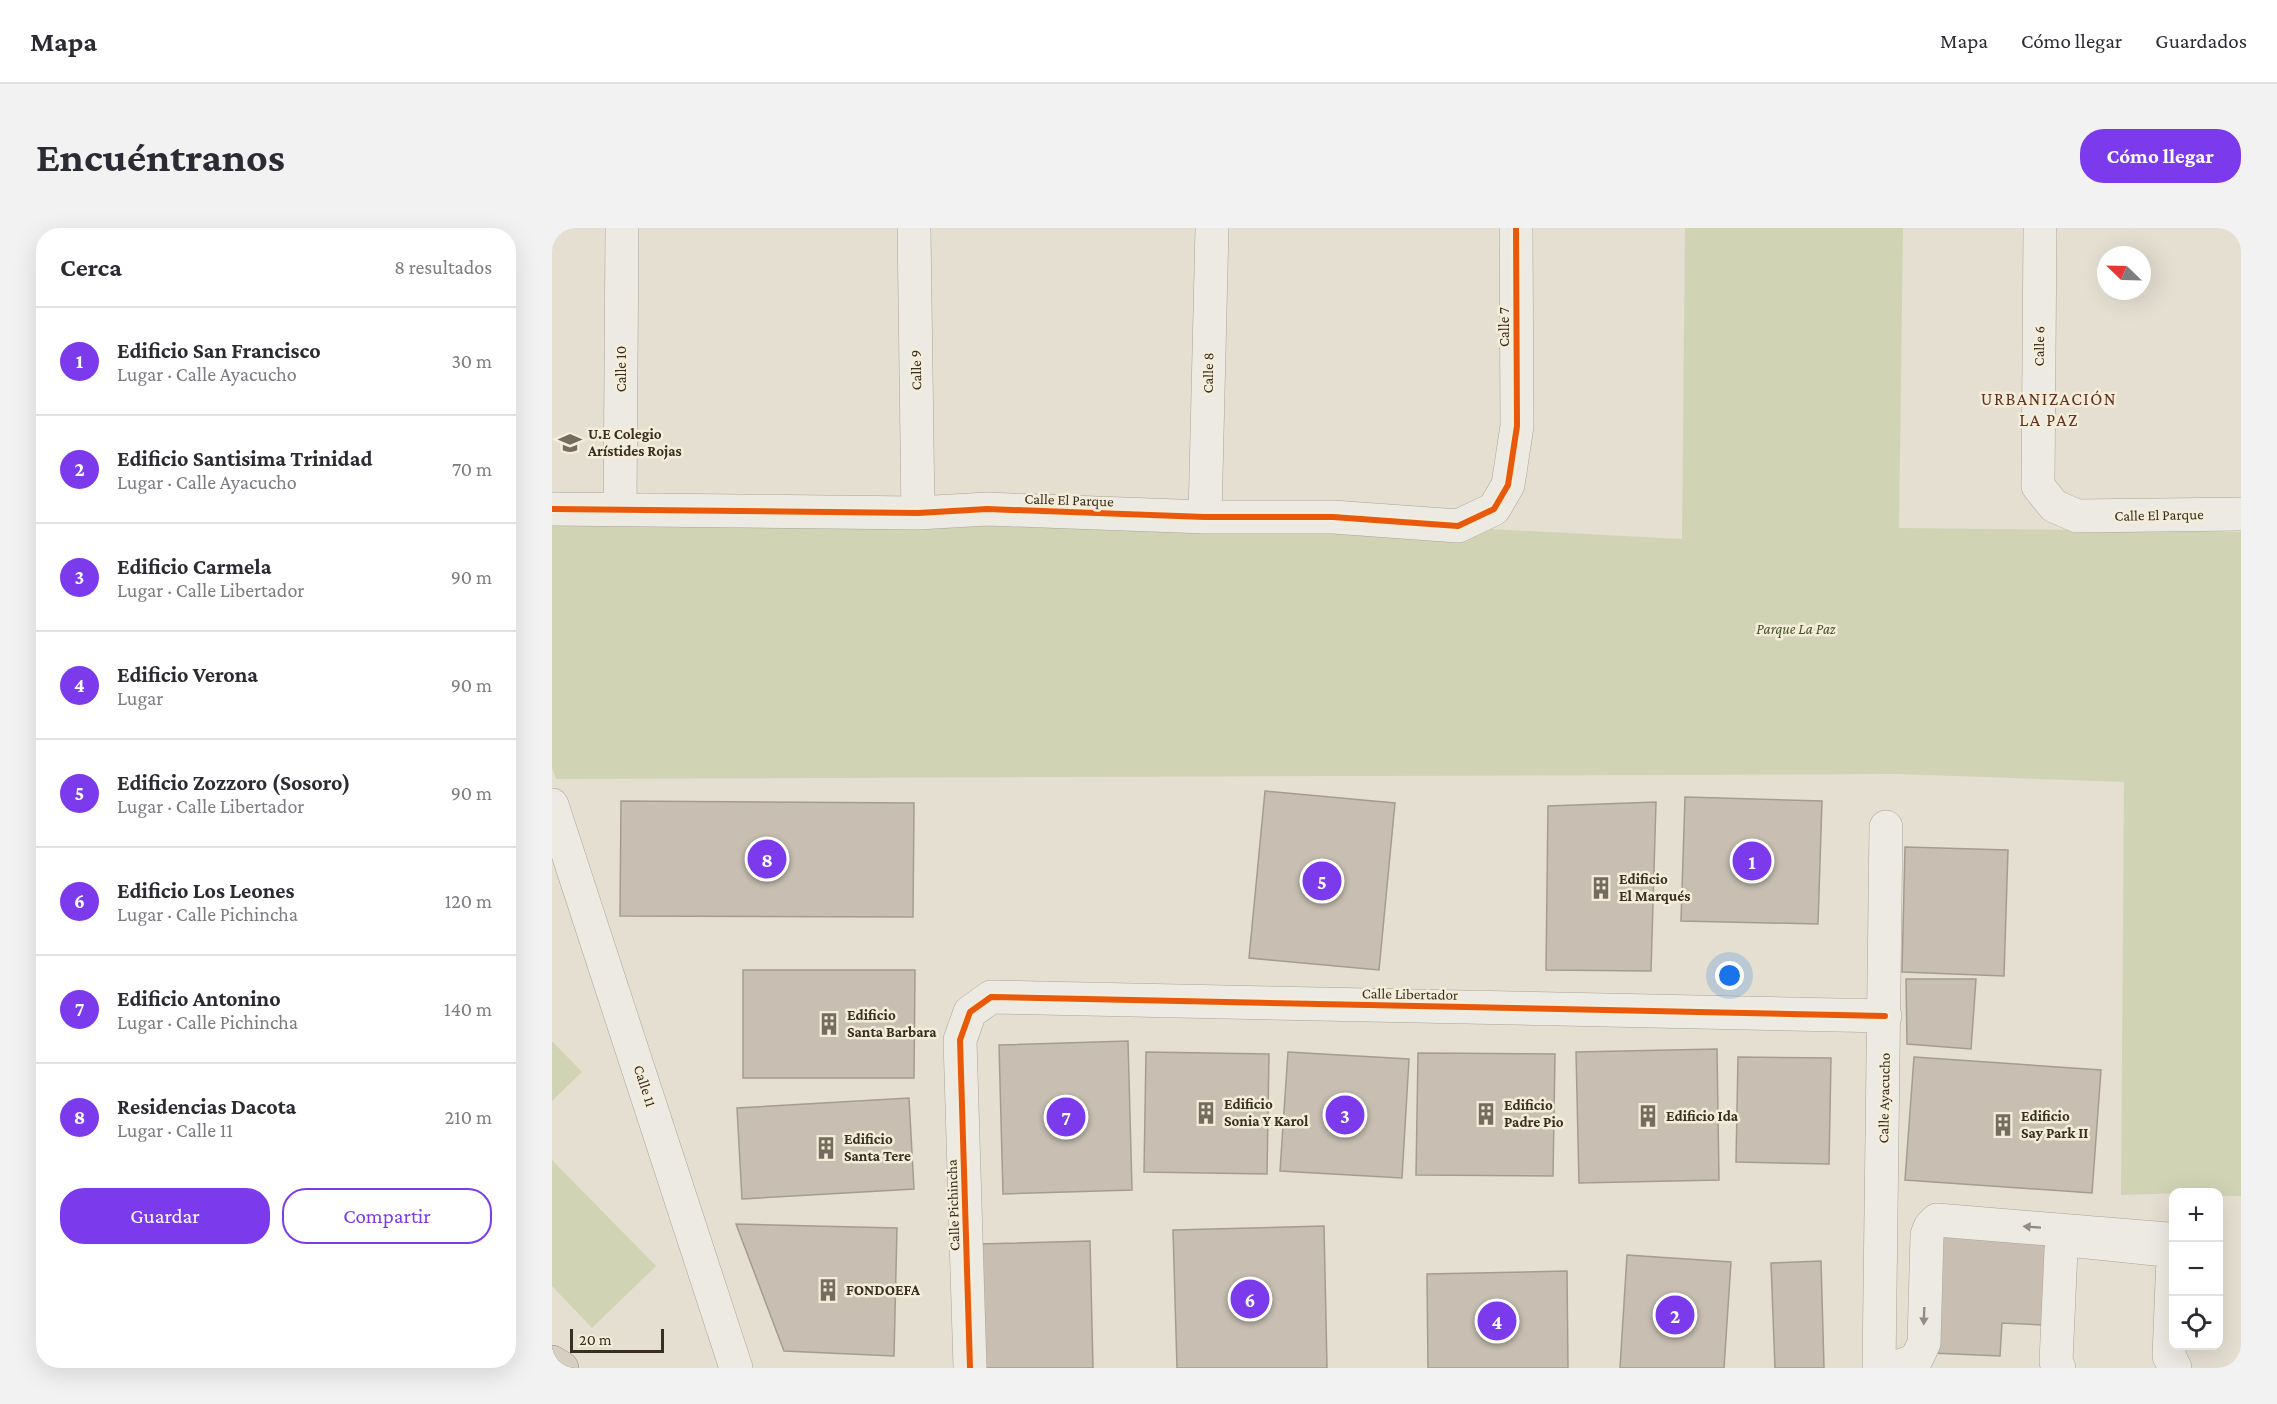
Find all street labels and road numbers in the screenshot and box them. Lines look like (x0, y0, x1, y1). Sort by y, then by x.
street label: Calle 7 (1496, 307, 1512, 347)
street label: Calle 6 (2031, 326, 2047, 366)
street label: Calle 10 (613, 346, 629, 392)
street label: Calle 9 (908, 350, 924, 390)
street label: Calle 8 (1200, 352, 1216, 394)
street label: Calle El Parque (1024, 490, 1114, 511)
street label: Calle El Parque (2114, 506, 2204, 525)
street label: Calle Libertador (1362, 985, 1459, 1003)
street label: Calle Ayacucho (1875, 1052, 1894, 1144)
street label: Calle 11 (631, 1063, 659, 1109)
street label: Calle Pichincha (943, 1159, 963, 1251)

